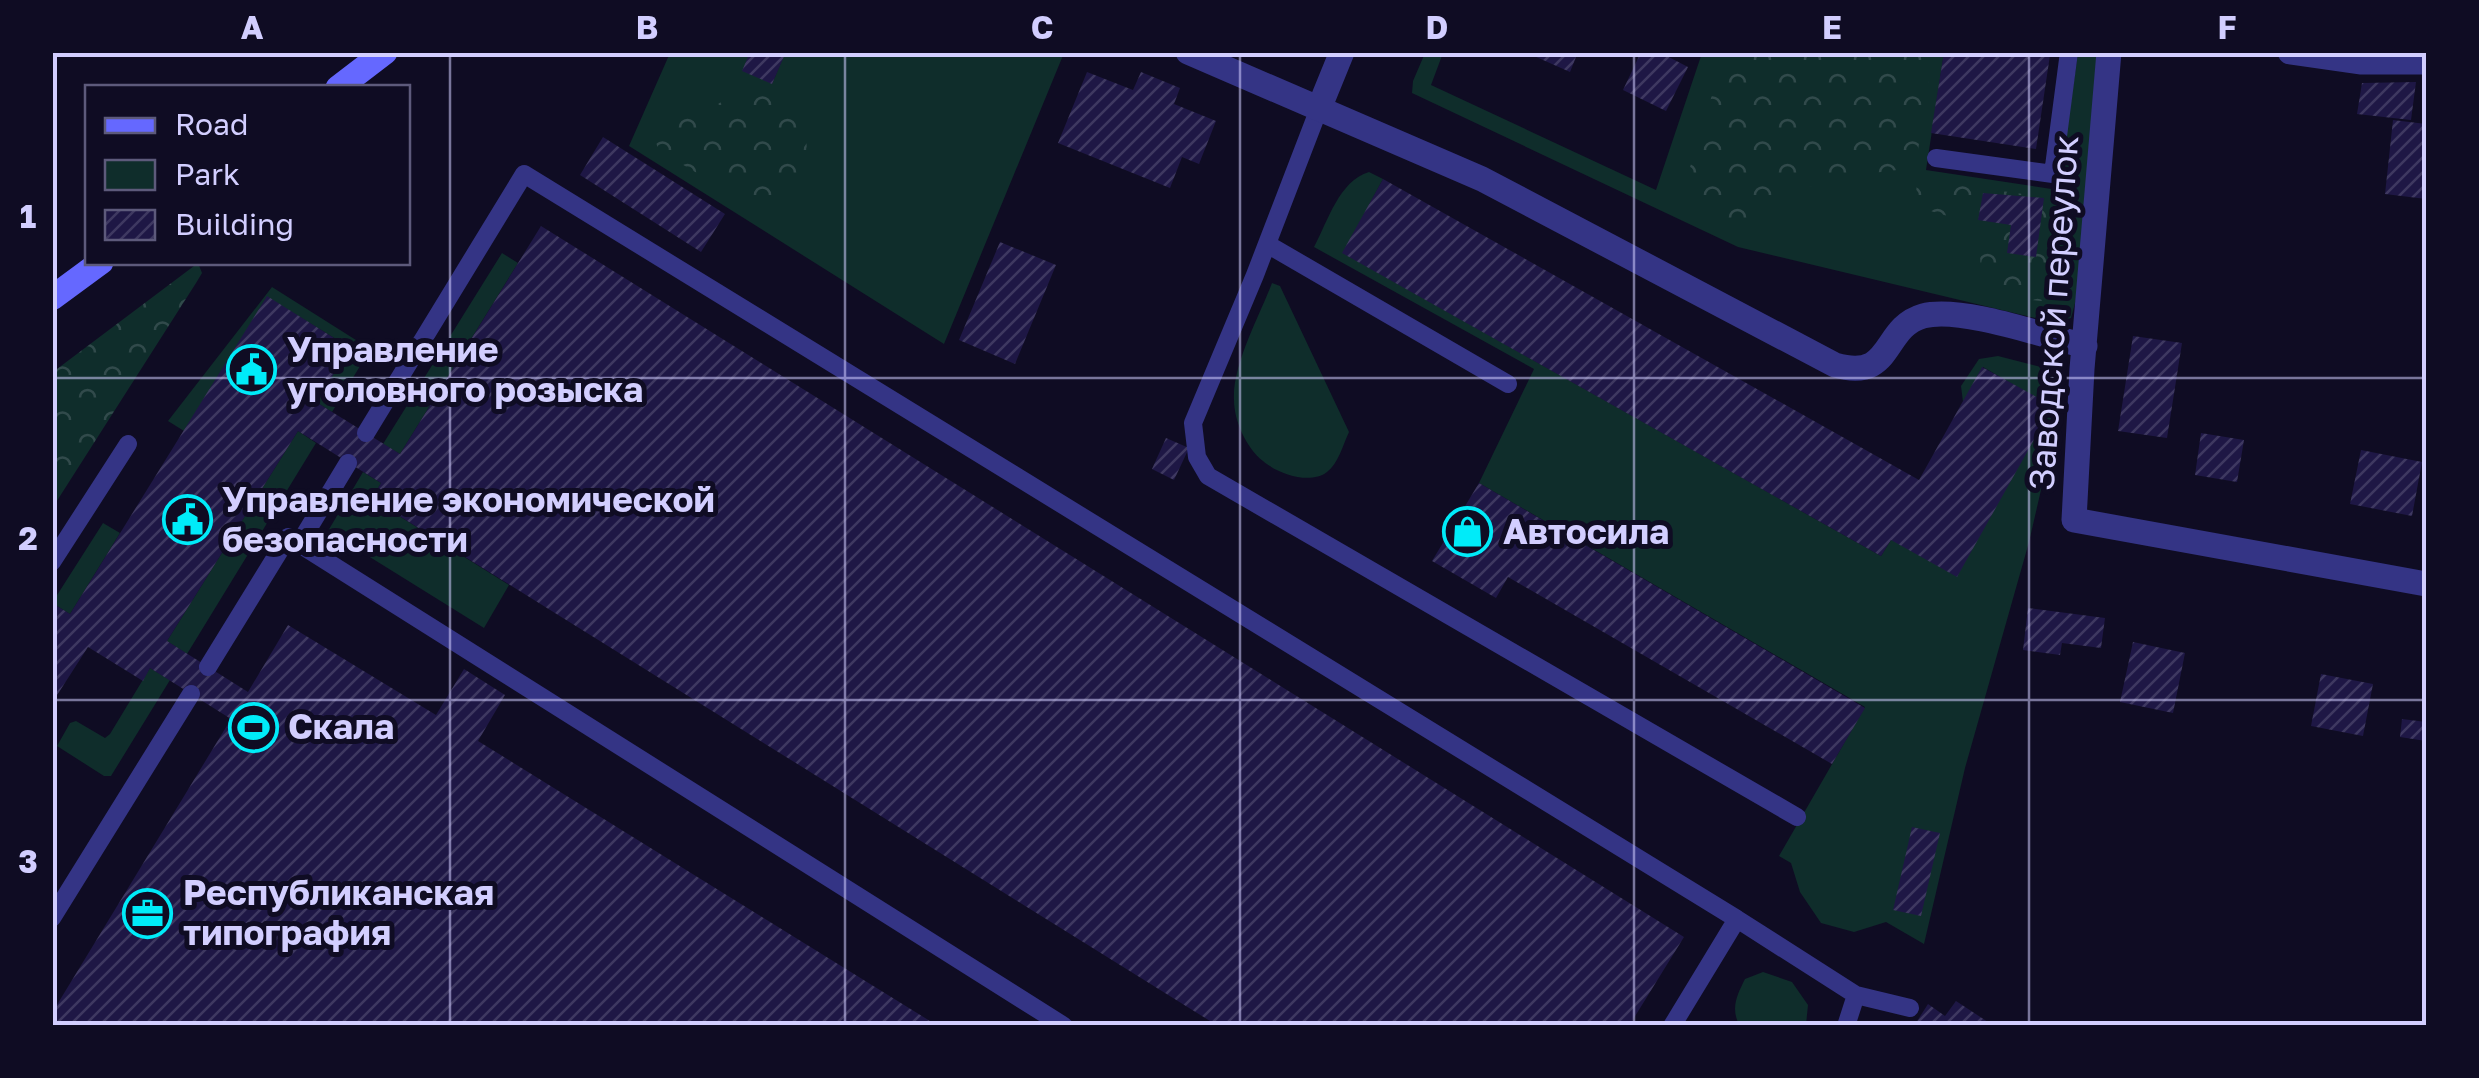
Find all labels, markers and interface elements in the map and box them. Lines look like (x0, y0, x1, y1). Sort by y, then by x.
text: A (241, 8, 264, 46)
text: B (636, 8, 658, 46)
text: C (1031, 8, 1053, 46)
text: D (1426, 8, 1448, 46)
text: E (1822, 8, 1842, 46)
text: F (2217, 8, 2237, 46)
legend (85, 85, 410, 265)
text: Road (175, 106, 249, 142)
street label: Заводской переулок (2020, 134, 2086, 492)
text: Park (175, 156, 240, 192)
text: 1 (20, 197, 36, 235)
text: Building (175, 206, 294, 242)
place label: Управление уголовного розыска (287, 328, 643, 410)
public building icon: Управление уголовного розыска (226, 344, 278, 396)
place label: Управление экономической безопасности (222, 478, 715, 560)
public building icon: Управление экономической безопасности (161, 494, 213, 546)
shop icon: Автосила (1442, 506, 1494, 558)
place label: Автосила (1503, 510, 1669, 552)
text: 2 (18, 519, 38, 557)
sports icon: Скала (227, 701, 279, 753)
place label: Скала (288, 705, 394, 747)
text: 3 (18, 842, 38, 880)
place label: Республиканская типография (183, 871, 494, 953)
office icon: Республиканская типография (122, 887, 174, 939)

